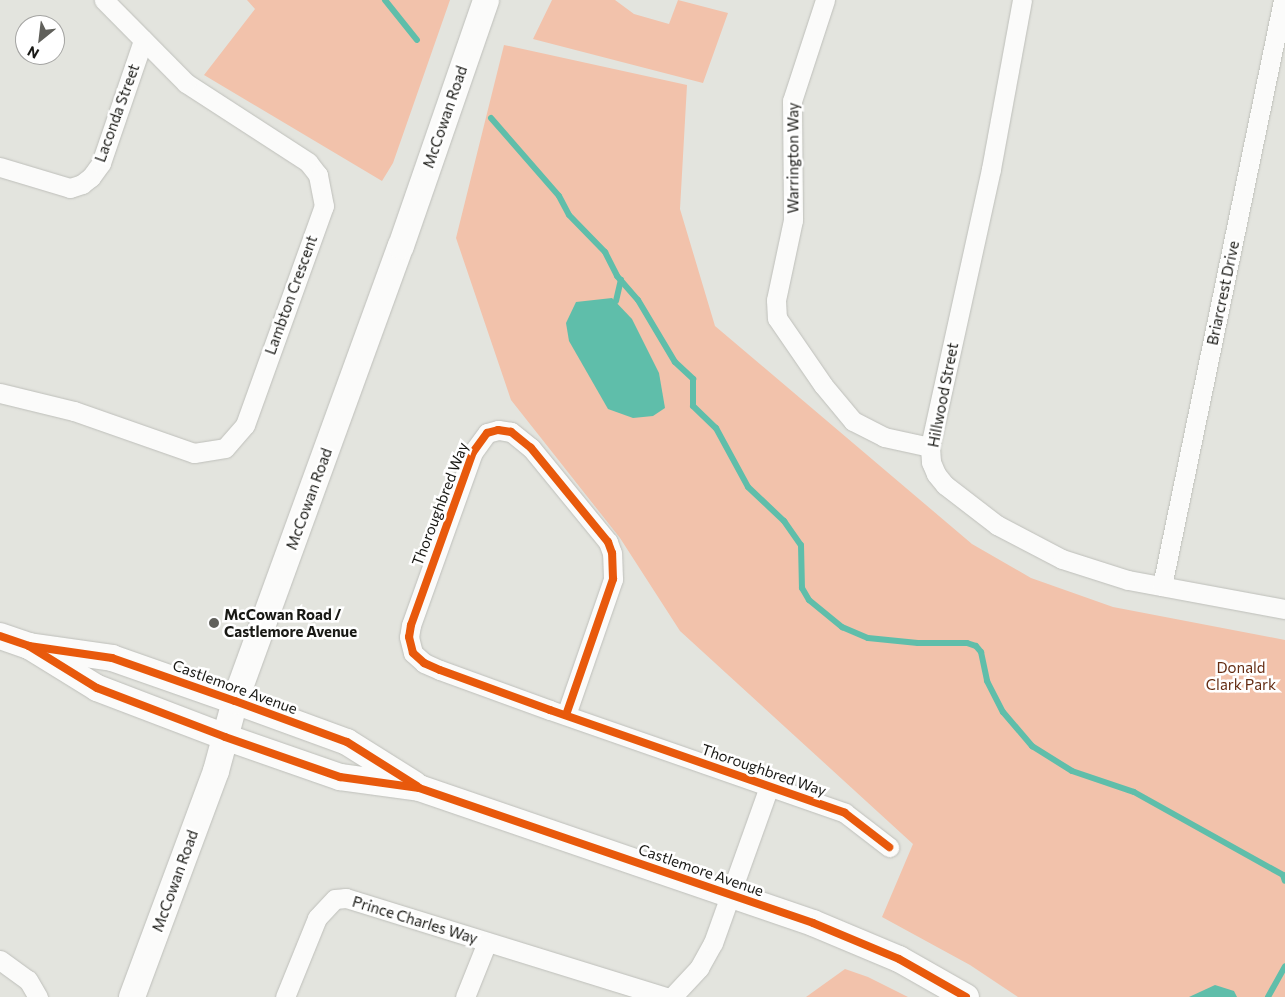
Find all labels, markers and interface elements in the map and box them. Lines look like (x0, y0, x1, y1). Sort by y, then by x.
north arrow (15, 15, 65, 65)
text: N (24, 43, 42, 63)
street label: Laconda Street (91, 61, 143, 165)
street label: McCowan Road (419, 64, 471, 170)
street label: Warrington Way (784, 102, 802, 214)
street label: Lambton Crescent (261, 233, 321, 357)
street label: Briarcrest Drive (1203, 239, 1243, 347)
street label: Hillwood Street (924, 341, 962, 449)
street label: Thoroughbred Way (408, 440, 472, 568)
street label: McCowan Road (282, 446, 336, 552)
place label: McCowan Road / Castlemore Avenue (224, 605, 357, 640)
marker: McCowan Road / Castlemore Avenue (208, 617, 220, 629)
street label: Castlemore Avenue (170, 656, 300, 718)
park label: Donald Clark Park (1206, 658, 1276, 693)
street label: Thoroughbred Way (699, 740, 829, 800)
street label: McCowan Road (148, 828, 202, 934)
street label: Castlemore Avenue (636, 840, 766, 900)
street label: Prince Charles Way (350, 892, 480, 948)

